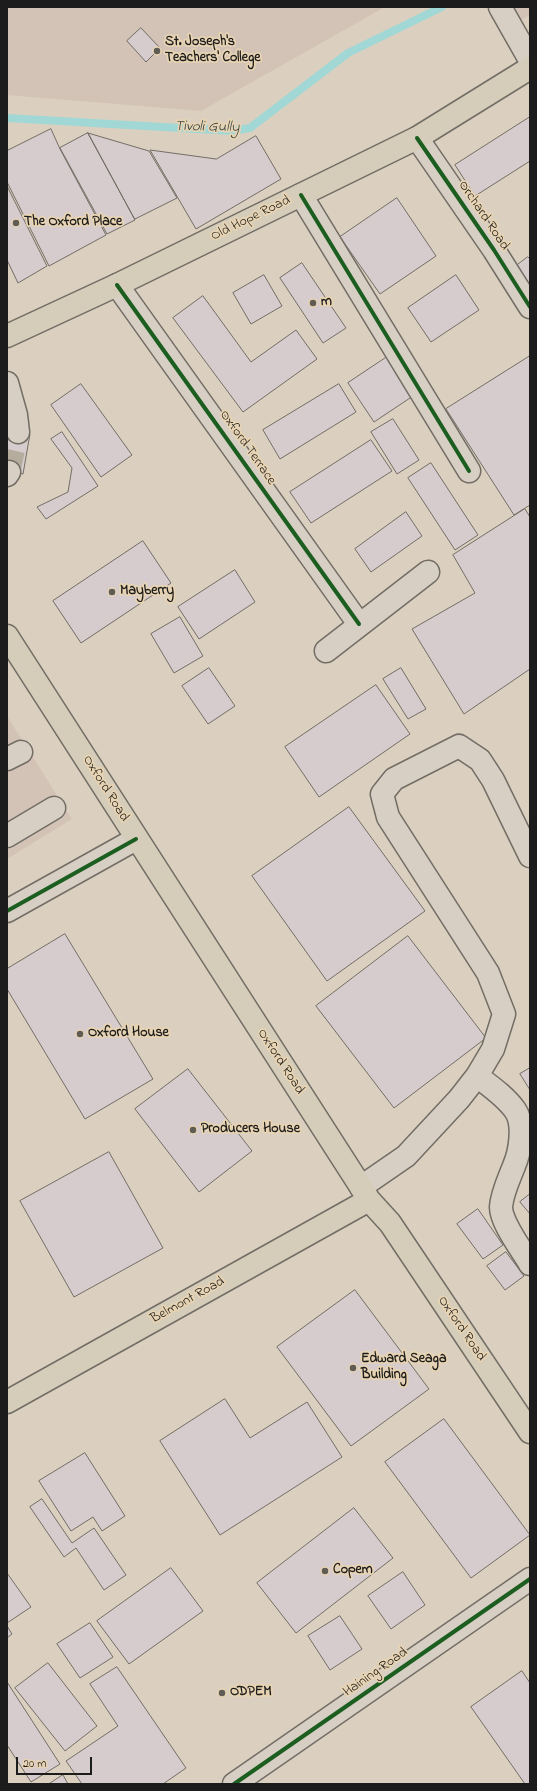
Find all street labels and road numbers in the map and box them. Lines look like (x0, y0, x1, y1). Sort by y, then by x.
street label: Orchard Road (454, 178, 512, 254)
street label: Old Hope Road (209, 193, 293, 245)
street label: Oxford Terrace (215, 407, 279, 489)
street label: Oxford Road (78, 753, 132, 825)
street label: Oxford Road (253, 1026, 307, 1098)
street label: Belmont Road (148, 1274, 228, 1328)
street label: Oxford Road (433, 1293, 489, 1365)
street label: Haining Road (341, 1645, 411, 1701)

